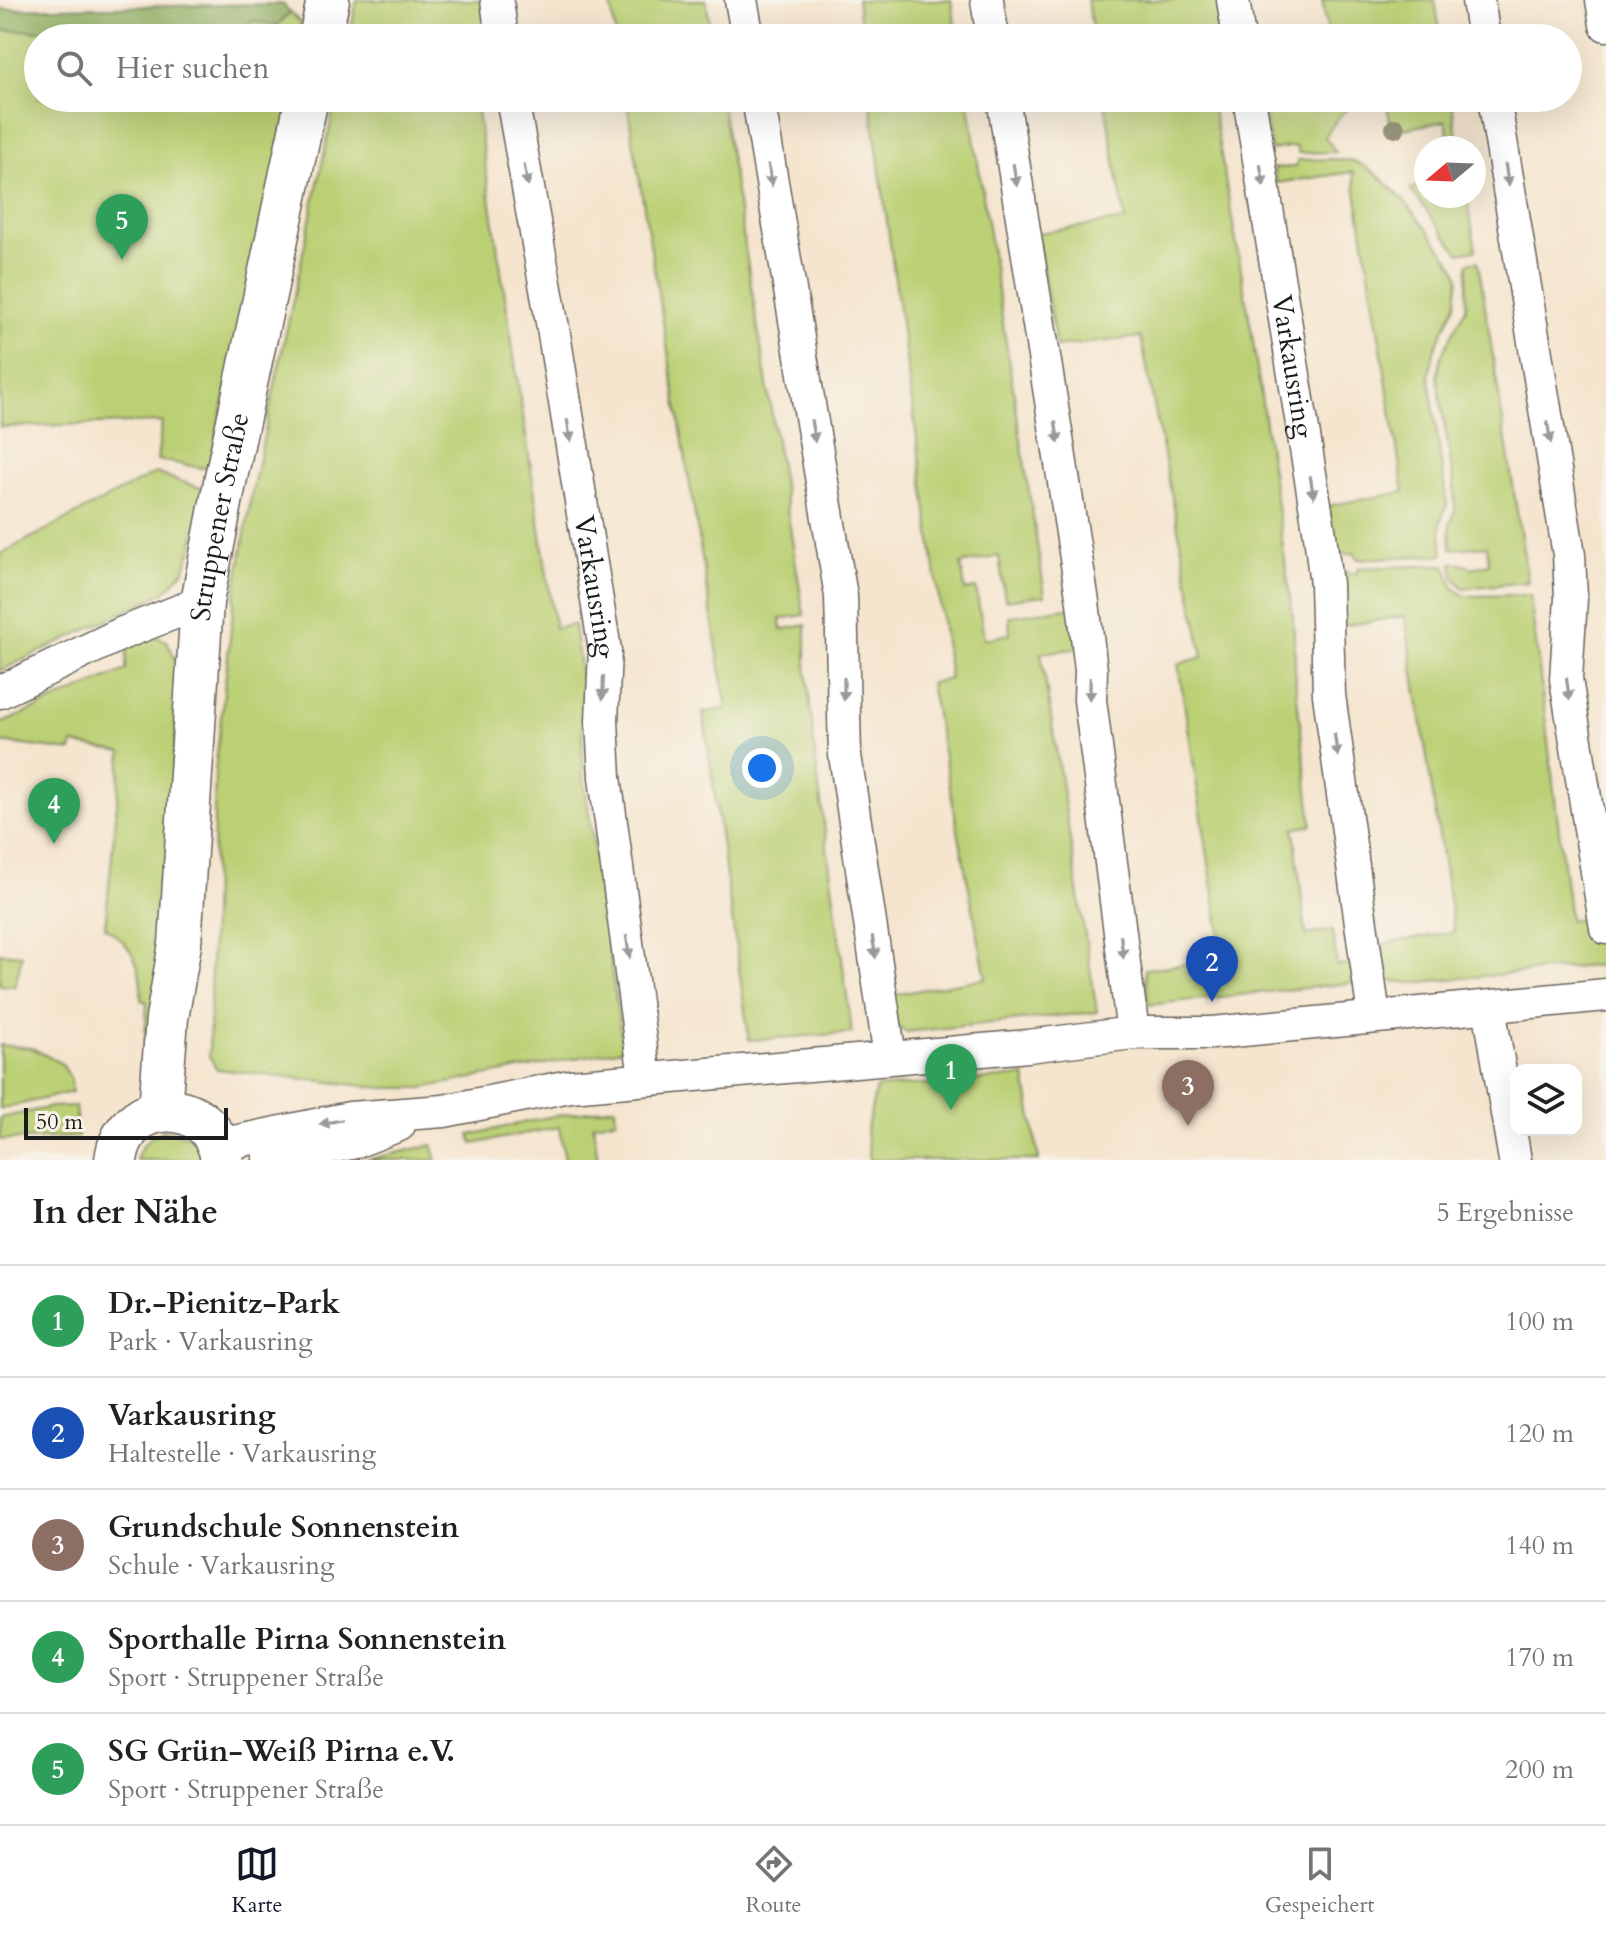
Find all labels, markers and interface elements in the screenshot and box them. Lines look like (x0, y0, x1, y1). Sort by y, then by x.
search box (24, 24, 1582, 112)
icon: search (52, 46, 96, 90)
text: Hier suchen (116, 48, 269, 89)
north arrow (1414, 136, 1486, 208)
one-way arrow (520, 163, 532, 188)
one-way arrow (765, 163, 777, 188)
one-way arrow (1009, 163, 1022, 188)
one-way arrow (1256, 163, 1268, 188)
one-way arrow (1501, 163, 1513, 188)
pin: 5 (96, 194, 148, 260)
street label: Varkausring (1262, 292, 1323, 441)
street label: Struppener Straße (182, 409, 258, 622)
one-way arrow (563, 419, 575, 444)
one-way arrow (808, 419, 820, 444)
one-way arrow (1051, 419, 1064, 444)
one-way arrow (1543, 419, 1556, 444)
one-way arrow (1307, 475, 1319, 500)
street label: Varkausring (565, 513, 624, 660)
one-way arrow (596, 676, 609, 701)
one-way arrow (838, 677, 850, 702)
one-way arrow (1084, 677, 1097, 702)
one-way arrow (1562, 677, 1575, 702)
one-way arrow (1330, 733, 1343, 758)
your location (742, 748, 782, 788)
pin: 4 (28, 778, 80, 844)
one-way arrow (622, 934, 635, 959)
one-way arrow (868, 935, 881, 960)
one-way arrow (1116, 935, 1129, 960)
pin: 2 (1186, 936, 1238, 1002)
pin: 1 (925, 1044, 977, 1110)
pin: 3 (1162, 1060, 1214, 1126)
map controls (1510, 1064, 1582, 1136)
button: layers (1510, 1064, 1582, 1136)
scale bar (24, 1104, 228, 1140)
text: 50 m (36, 1107, 83, 1137)
one-way arrow (318, 1117, 343, 1129)
text: In der Nähe (32, 1189, 218, 1235)
text: 5 Ergebnisse (1437, 1195, 1574, 1230)
text: Dr.-Pienitz-Park (108, 1283, 340, 1324)
text: 1 (51, 1304, 65, 1339)
text: 100 m (1505, 1304, 1574, 1339)
text: Park · Varkausring (108, 1324, 313, 1359)
text: Varkausring (108, 1395, 276, 1436)
text: 2 (51, 1416, 65, 1451)
text: 120 m (1505, 1416, 1574, 1451)
text: Haltestelle · Varkausring (108, 1436, 376, 1471)
text: Grundschule Sonnenstein (108, 1507, 459, 1548)
text: 3 (51, 1528, 65, 1563)
text: 140 m (1505, 1528, 1574, 1563)
text: Schule · Varkausring (108, 1548, 335, 1583)
text: Sporthalle Pirna Sonnenstein (108, 1619, 506, 1660)
text: 4 (51, 1640, 65, 1675)
text: 170 m (1505, 1640, 1574, 1675)
text: Sport · Struppener Straße (108, 1660, 384, 1695)
text: SG Grün-Weiß Pirna e.V. (108, 1731, 455, 1772)
text: 5 (51, 1752, 65, 1787)
text: 200 m (1505, 1752, 1574, 1787)
text: Sport · Struppener Straße (108, 1772, 384, 1807)
tab: Karte (232, 1842, 282, 1920)
tab: Route (745, 1842, 802, 1920)
tab: Gespeichert (1265, 1842, 1374, 1920)

